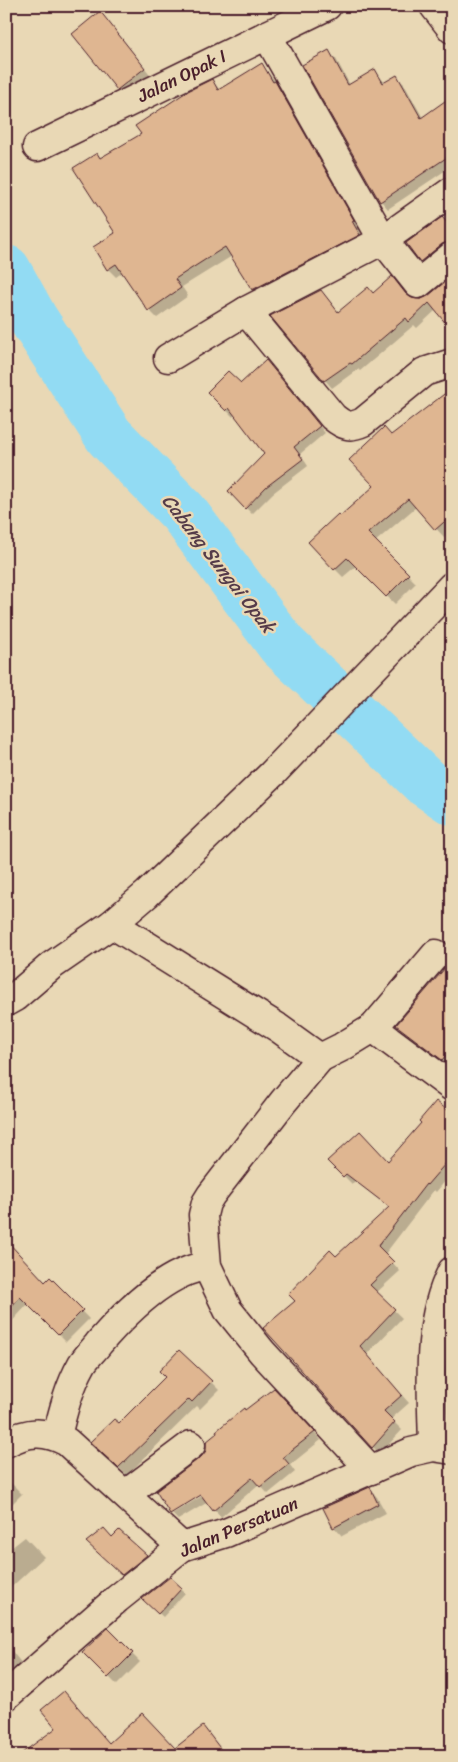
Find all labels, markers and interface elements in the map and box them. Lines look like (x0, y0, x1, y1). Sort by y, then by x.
street label: Jalan Opak I (131, 40, 233, 112)
water label: Cabang Sungai Opak (153, 486, 286, 643)
street label: Jalan Persatuan (174, 1488, 304, 1567)

